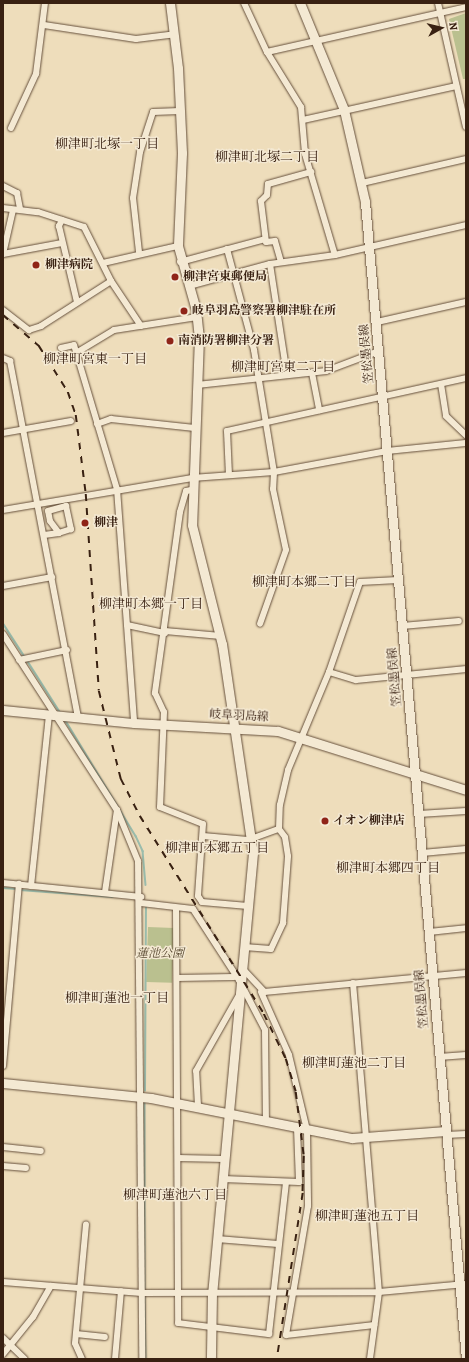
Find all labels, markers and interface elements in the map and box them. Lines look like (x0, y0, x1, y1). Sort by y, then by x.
north arrow (421, 8, 461, 48)
text: N (445, 21, 461, 31)
district label: 柳津町北塚一丁目 (55, 136, 159, 152)
district label: 柳津町北塚二丁目 (215, 149, 319, 165)
place label: 柳津病院 (45, 258, 93, 272)
marker: 柳津病院 (30, 259, 42, 271)
place label: 柳津宮東郵便局 (183, 270, 267, 284)
marker: 柳津宮東郵便局 (170, 272, 180, 282)
place label: 岐阜羽島警察署柳津駐在所 (192, 304, 336, 318)
marker: 岐阜羽島警察署柳津駐在所 (179, 306, 189, 316)
street label: 笠松墨俣線 (357, 323, 377, 385)
place label: 南消防署柳津分署 (178, 334, 274, 348)
marker: 南消防署柳津分署 (165, 336, 175, 346)
district label: 柳津町宮東一丁目 (43, 351, 147, 367)
district label: 柳津町宮東二丁目 (231, 359, 335, 375)
place label: 柳津 (94, 516, 118, 530)
marker: 柳津 (79, 517, 91, 529)
district label: 柳津町本郷二丁目 (252, 574, 356, 590)
district label: 柳津町本郷一丁目 (99, 596, 203, 612)
street label: 笠松墨俣線 (385, 646, 405, 708)
street label: 岐阜羽島線 (209, 707, 269, 725)
place label: イオン柳津店 (333, 814, 405, 828)
marker: イオン柳津店 (320, 816, 330, 826)
district label: 柳津町本郷五丁目 (165, 840, 269, 856)
district label: 柳津町本郷四丁目 (336, 860, 440, 876)
park label: 蓮池公園 (136, 947, 184, 961)
street label: 笠松墨俣線 (412, 968, 432, 1030)
district label: 柳津町蓮池一丁目 (65, 990, 169, 1006)
district label: 柳津町蓮池二丁目 (302, 1055, 406, 1071)
district label: 柳津町蓮池六丁目 (123, 1187, 227, 1203)
district label: 柳津町蓮池五丁目 (315, 1208, 419, 1224)

